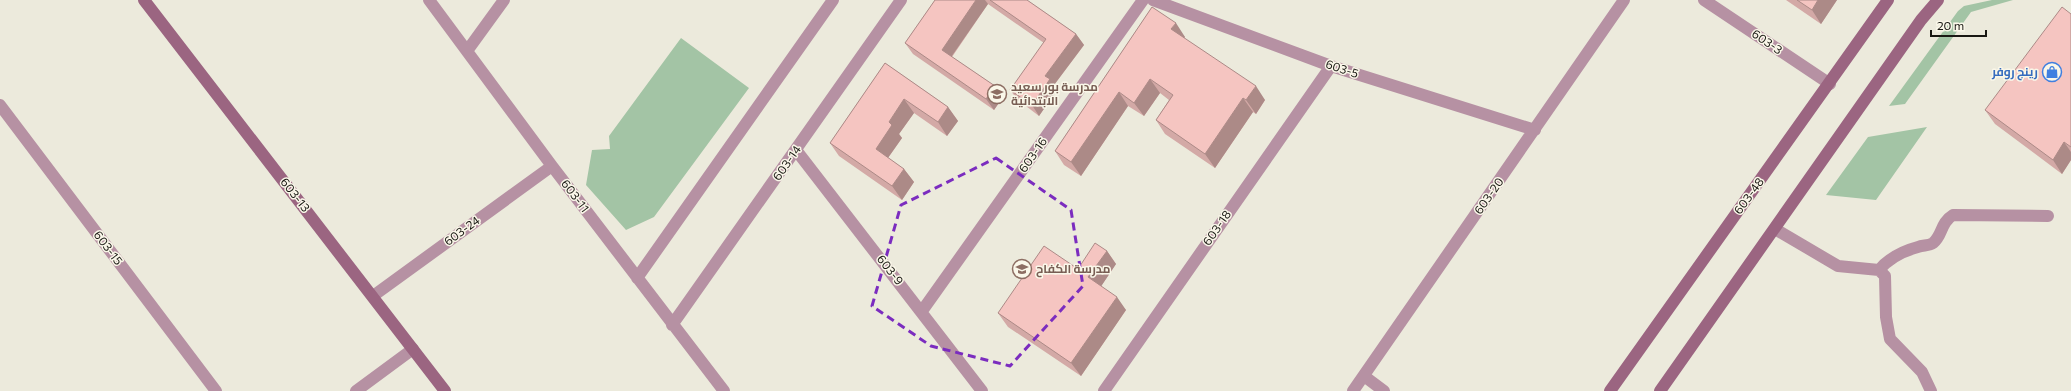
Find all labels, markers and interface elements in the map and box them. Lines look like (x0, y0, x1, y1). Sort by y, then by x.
scale bar (1931, 12, 1986, 38)
text: 20 m (1937, 18, 1964, 32)
street label: 603-3 (1750, 26, 1786, 57)
street label: 603-5 (1324, 56, 1361, 80)
shop icon: رينج روفر (2041, 61, 2063, 83)
place label: رينج روفر (1991, 64, 2038, 81)
place label: مدرسة بور سعيد الابتدائية (1011, 79, 1098, 108)
school or university icon: مدرسة بور سعيد الابتدائية (986, 83, 1008, 105)
street label: 603-16 (1015, 134, 1049, 175)
street label: 603-14 (769, 142, 803, 183)
street label: 603-20 (1471, 174, 1506, 216)
street label: 603-13 (278, 175, 313, 214)
street label: 603-48 (1730, 175, 1766, 216)
street label: 603-11 (559, 176, 593, 214)
street label: 603-18 (1199, 207, 1233, 248)
street label: 603-24 (441, 213, 482, 248)
street label: 603-15 (91, 228, 126, 267)
street label: 603-9 (875, 252, 907, 287)
school or university icon: مدرسة الكفاح (1011, 258, 1033, 280)
place label: مدرسة الكفاح (1036, 261, 1110, 278)

